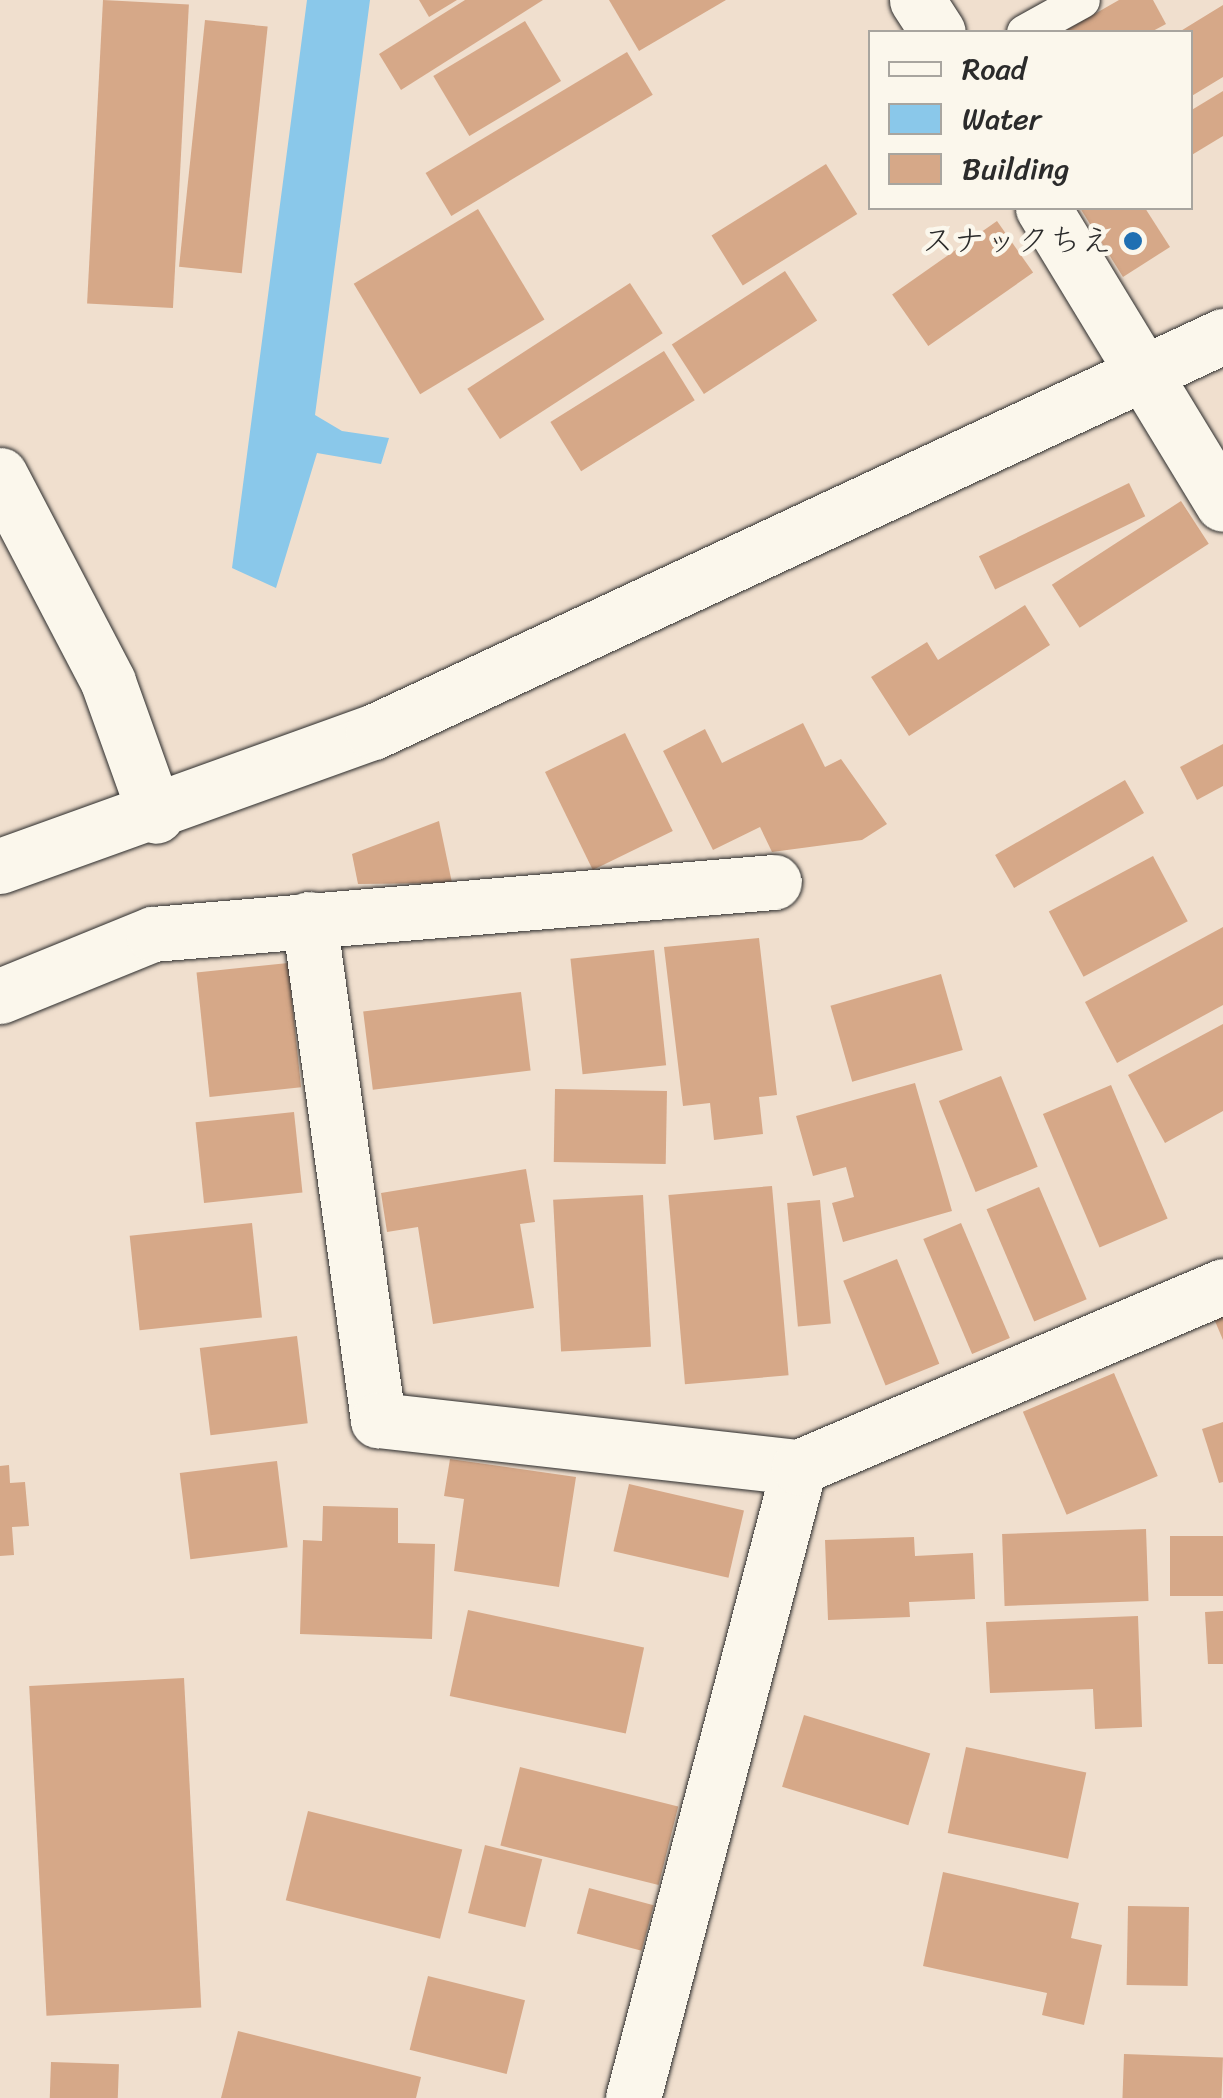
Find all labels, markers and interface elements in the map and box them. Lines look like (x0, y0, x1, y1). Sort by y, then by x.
legend (868, 30, 1193, 210)
text: Road (962, 42, 1026, 96)
text: Water (962, 92, 1041, 146)
text: Building (962, 142, 1069, 196)
place label: スナックちえ (921, 222, 1113, 260)
marker: スナックちえ (1122, 230, 1144, 252)

